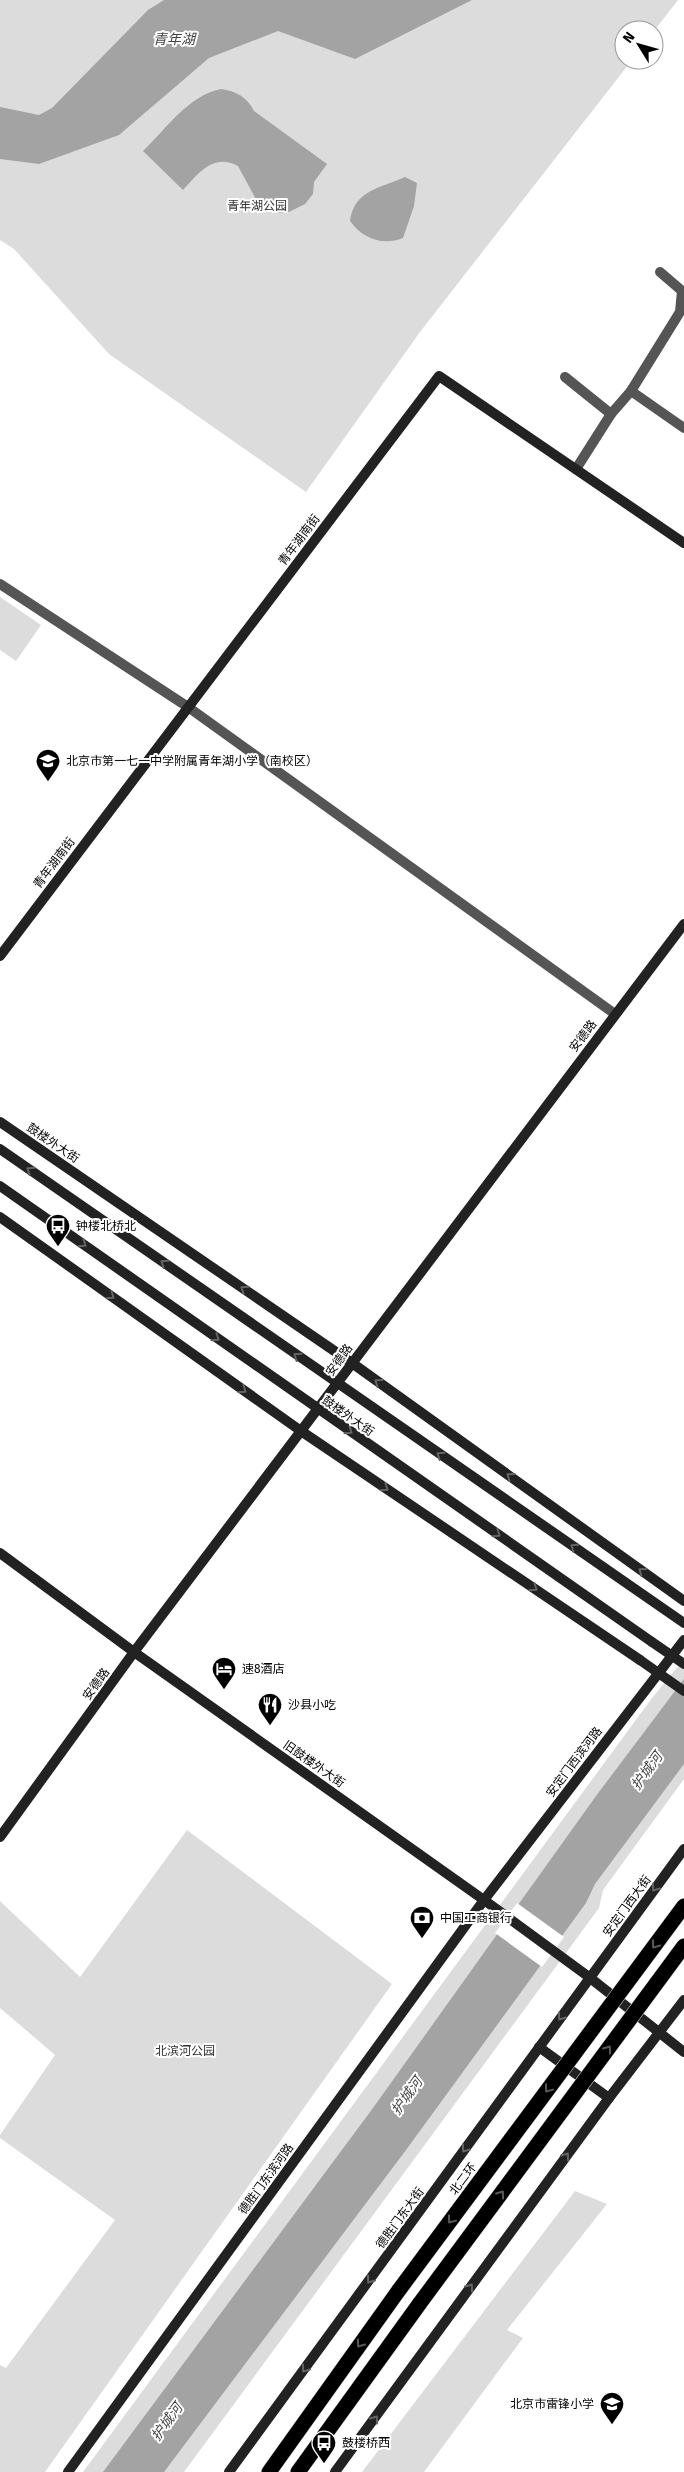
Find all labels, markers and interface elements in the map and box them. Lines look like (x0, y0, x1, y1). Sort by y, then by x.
north arrow (614, 20, 664, 70)
text: N (619, 29, 639, 46)
water label: 青年湖 (153, 31, 197, 48)
park label: 青年湖公园 (227, 199, 287, 213)
street label: 青年湖南街 (275, 512, 323, 568)
school or university icon: 北京市第一七一中学附属青年湖小学（南校区） (35, 748, 61, 782)
place label: 北京市第一七一中学附属青年湖小学（南校区） (66, 754, 318, 768)
street label: 青年湖南街 (30, 835, 78, 891)
street label: 安德路 (567, 1017, 599, 1055)
street label: 鼓楼外大街 (24, 1120, 82, 1166)
one-way arrow (27, 1167, 36, 1176)
bus stop icon: 钟楼北桥北 (45, 1213, 71, 1247)
place label: 钟楼北桥北 (76, 1219, 136, 1233)
one-way arrow (77, 1238, 87, 1247)
one-way arrow (160, 1260, 169, 1269)
one-way arrow (241, 1286, 250, 1295)
one-way arrow (105, 1290, 115, 1299)
one-way arrow (210, 1332, 219, 1341)
street label: 安德路 (323, 1341, 355, 1379)
one-way arrow (293, 1353, 303, 1362)
one-way arrow (375, 1379, 384, 1387)
one-way arrow (238, 1384, 247, 1393)
street label: 鼓楼外大街 (319, 1393, 377, 1439)
one-way arrow (343, 1425, 352, 1434)
one-way arrow (436, 1452, 446, 1461)
one-way arrow (507, 1474, 516, 1482)
one-way arrow (379, 1482, 389, 1491)
one-way arrow (491, 1528, 500, 1537)
one-way arrow (570, 1544, 580, 1553)
one-way arrow (638, 1568, 648, 1577)
one-way arrow (528, 1582, 538, 1591)
hotel icon: 速8酒店 (211, 1656, 237, 1690)
place label: 速8酒店 (242, 1662, 285, 1676)
street label: 安德路 (80, 1665, 112, 1703)
restaurant icon: 沙县小吃 (257, 1692, 283, 1726)
place label: 沙县小吃 (288, 1698, 336, 1712)
street label: 安定门西滨河路 (543, 1724, 605, 1800)
street label: 旧鼓楼外大街 (280, 1738, 348, 1790)
water label: 护城河 (628, 1747, 668, 1793)
street label: 安定门西大街 (600, 1873, 654, 1939)
one-way arrow (652, 1882, 661, 1892)
bank icon: 中国工商银行 (409, 1905, 435, 1939)
place label: 中国工商银行 (440, 1911, 512, 1925)
one-way arrow (652, 1939, 661, 1949)
one-way arrow (558, 2011, 567, 2021)
park label: 北滨河公园 (155, 2044, 215, 2058)
one-way arrow (602, 2045, 611, 2055)
water label: 护城河 (388, 2072, 428, 2118)
one-way arrow (545, 2083, 554, 2093)
street label: 德胜门东滨河路 (236, 2141, 296, 2217)
one-way arrow (462, 2143, 471, 2153)
one-way arrow (561, 2153, 569, 2162)
street label: 北二环 (447, 2160, 479, 2198)
street label: 德胜门东大街 (373, 2185, 427, 2251)
one-way arrow (495, 2190, 504, 2200)
one-way arrow (448, 2214, 457, 2224)
one-way arrow (367, 2275, 376, 2284)
one-way arrow (465, 2284, 473, 2293)
one-way arrow (357, 2338, 366, 2348)
one-way arrow (302, 2363, 311, 2373)
school or university icon: 北京市雷锋小学 (599, 2391, 625, 2425)
place label: 北京市雷锋小学 (510, 2397, 594, 2411)
water label: 护城河 (148, 2398, 188, 2444)
one-way arrow (368, 2415, 378, 2424)
bus stop icon: 鼓楼桥西 (311, 2430, 337, 2464)
place label: 鼓楼桥西 (342, 2436, 390, 2450)

